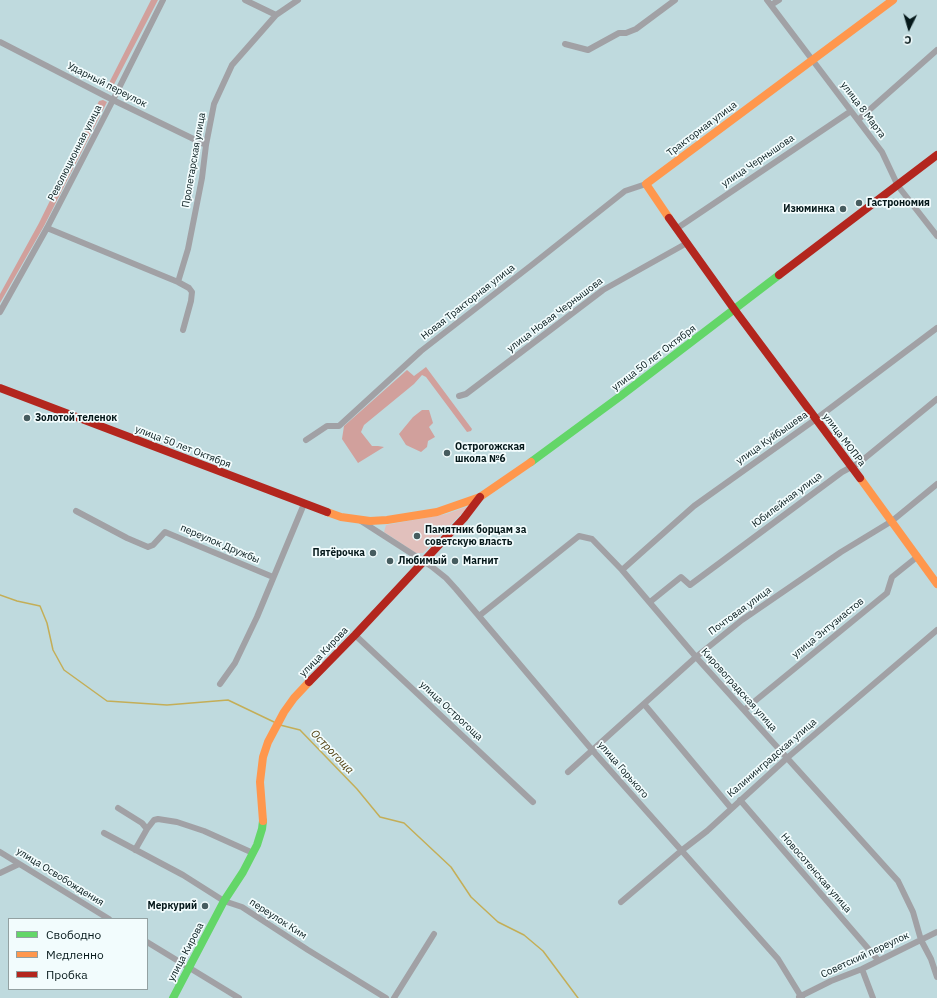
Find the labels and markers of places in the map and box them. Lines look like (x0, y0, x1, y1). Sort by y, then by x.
place label: Гастрономия (867, 197, 930, 209)
marker: Гастрономия (854, 198, 864, 208)
place label: Изюминка (783, 203, 835, 215)
marker: Изюминка (838, 204, 848, 214)
place label: Золотой теленок (35, 412, 117, 424)
marker: Золотой теленок (22, 413, 32, 423)
place label: Острогожская школа №6 (455, 441, 525, 464)
marker: Острогожская школа №6 (442, 448, 452, 458)
place label: Памятник борцам за советскую власть (425, 524, 526, 548)
marker: Памятник борцам за советскую власть (412, 531, 422, 541)
place label: Пятёрочка (313, 547, 365, 559)
marker: Пятёрочка (368, 548, 378, 558)
place label: Любимый (398, 555, 447, 567)
place label: Магнит (463, 555, 498, 567)
marker: Любимый (385, 556, 395, 566)
marker: Магнит (450, 556, 460, 566)
place label: Меркурий (148, 900, 197, 912)
marker: Меркурий (200, 901, 210, 911)

